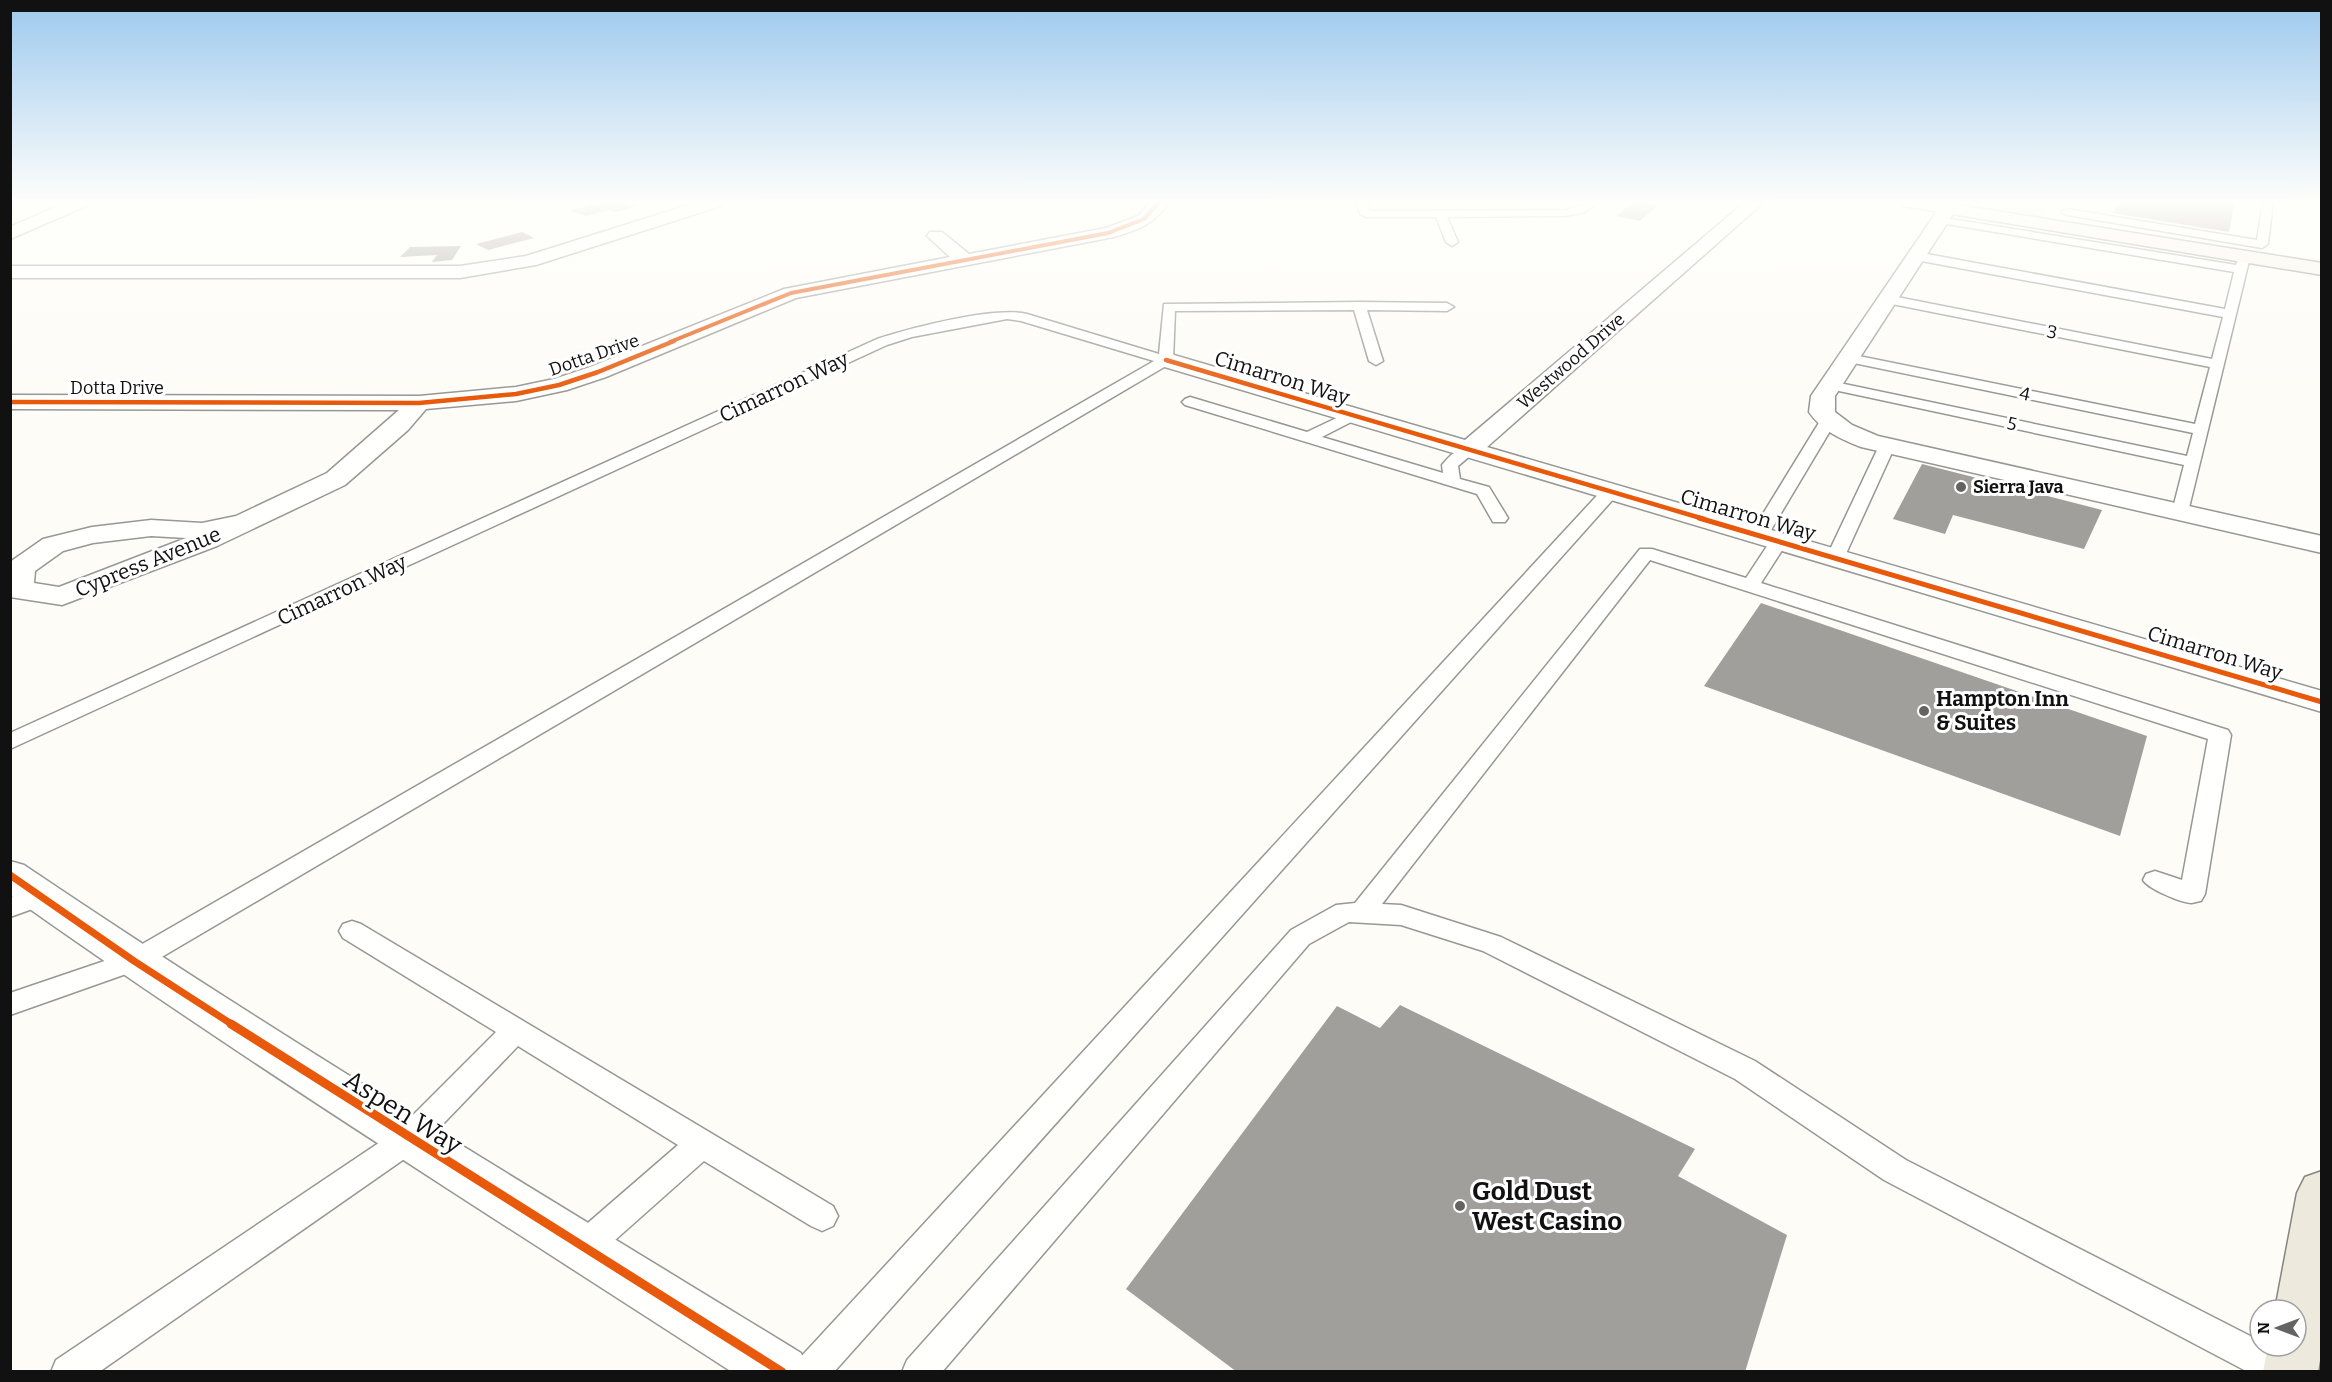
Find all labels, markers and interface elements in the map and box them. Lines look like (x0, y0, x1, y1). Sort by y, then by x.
street label: Westwood Drive (1513, 308, 1629, 414)
street label: 3 (2045, 320, 2059, 344)
street label: Dotta Drive (546, 329, 642, 381)
street label: Cimarron Way (715, 345, 854, 428)
street label: Cimarron Way (1211, 345, 1353, 411)
street label: Dotta Drive (70, 377, 164, 399)
street label: 4 (2018, 382, 2033, 406)
street label: 5 (2005, 412, 2019, 436)
place label: Sierra Java (1973, 476, 2064, 498)
marker: Sierra Java (1954, 480, 1968, 494)
street label: Cimarron Way (1677, 483, 1820, 547)
street label: Cypress Avenue (71, 521, 225, 603)
street label: Cimarron Way (273, 548, 412, 631)
street label: Cimarron Way (2144, 620, 2286, 686)
place label: Hampton Inn & Suites (1936, 686, 2069, 736)
marker: Hampton Inn & Suites (1917, 704, 1931, 718)
street label: Aspen Way (338, 1064, 468, 1161)
place label: Gold Dust West Casino (1472, 1176, 1622, 1237)
marker: Gold Dust West Casino (1453, 1199, 1467, 1213)
north arrow (2248, 1298, 2308, 1358)
text: N (2254, 1322, 2273, 1334)

